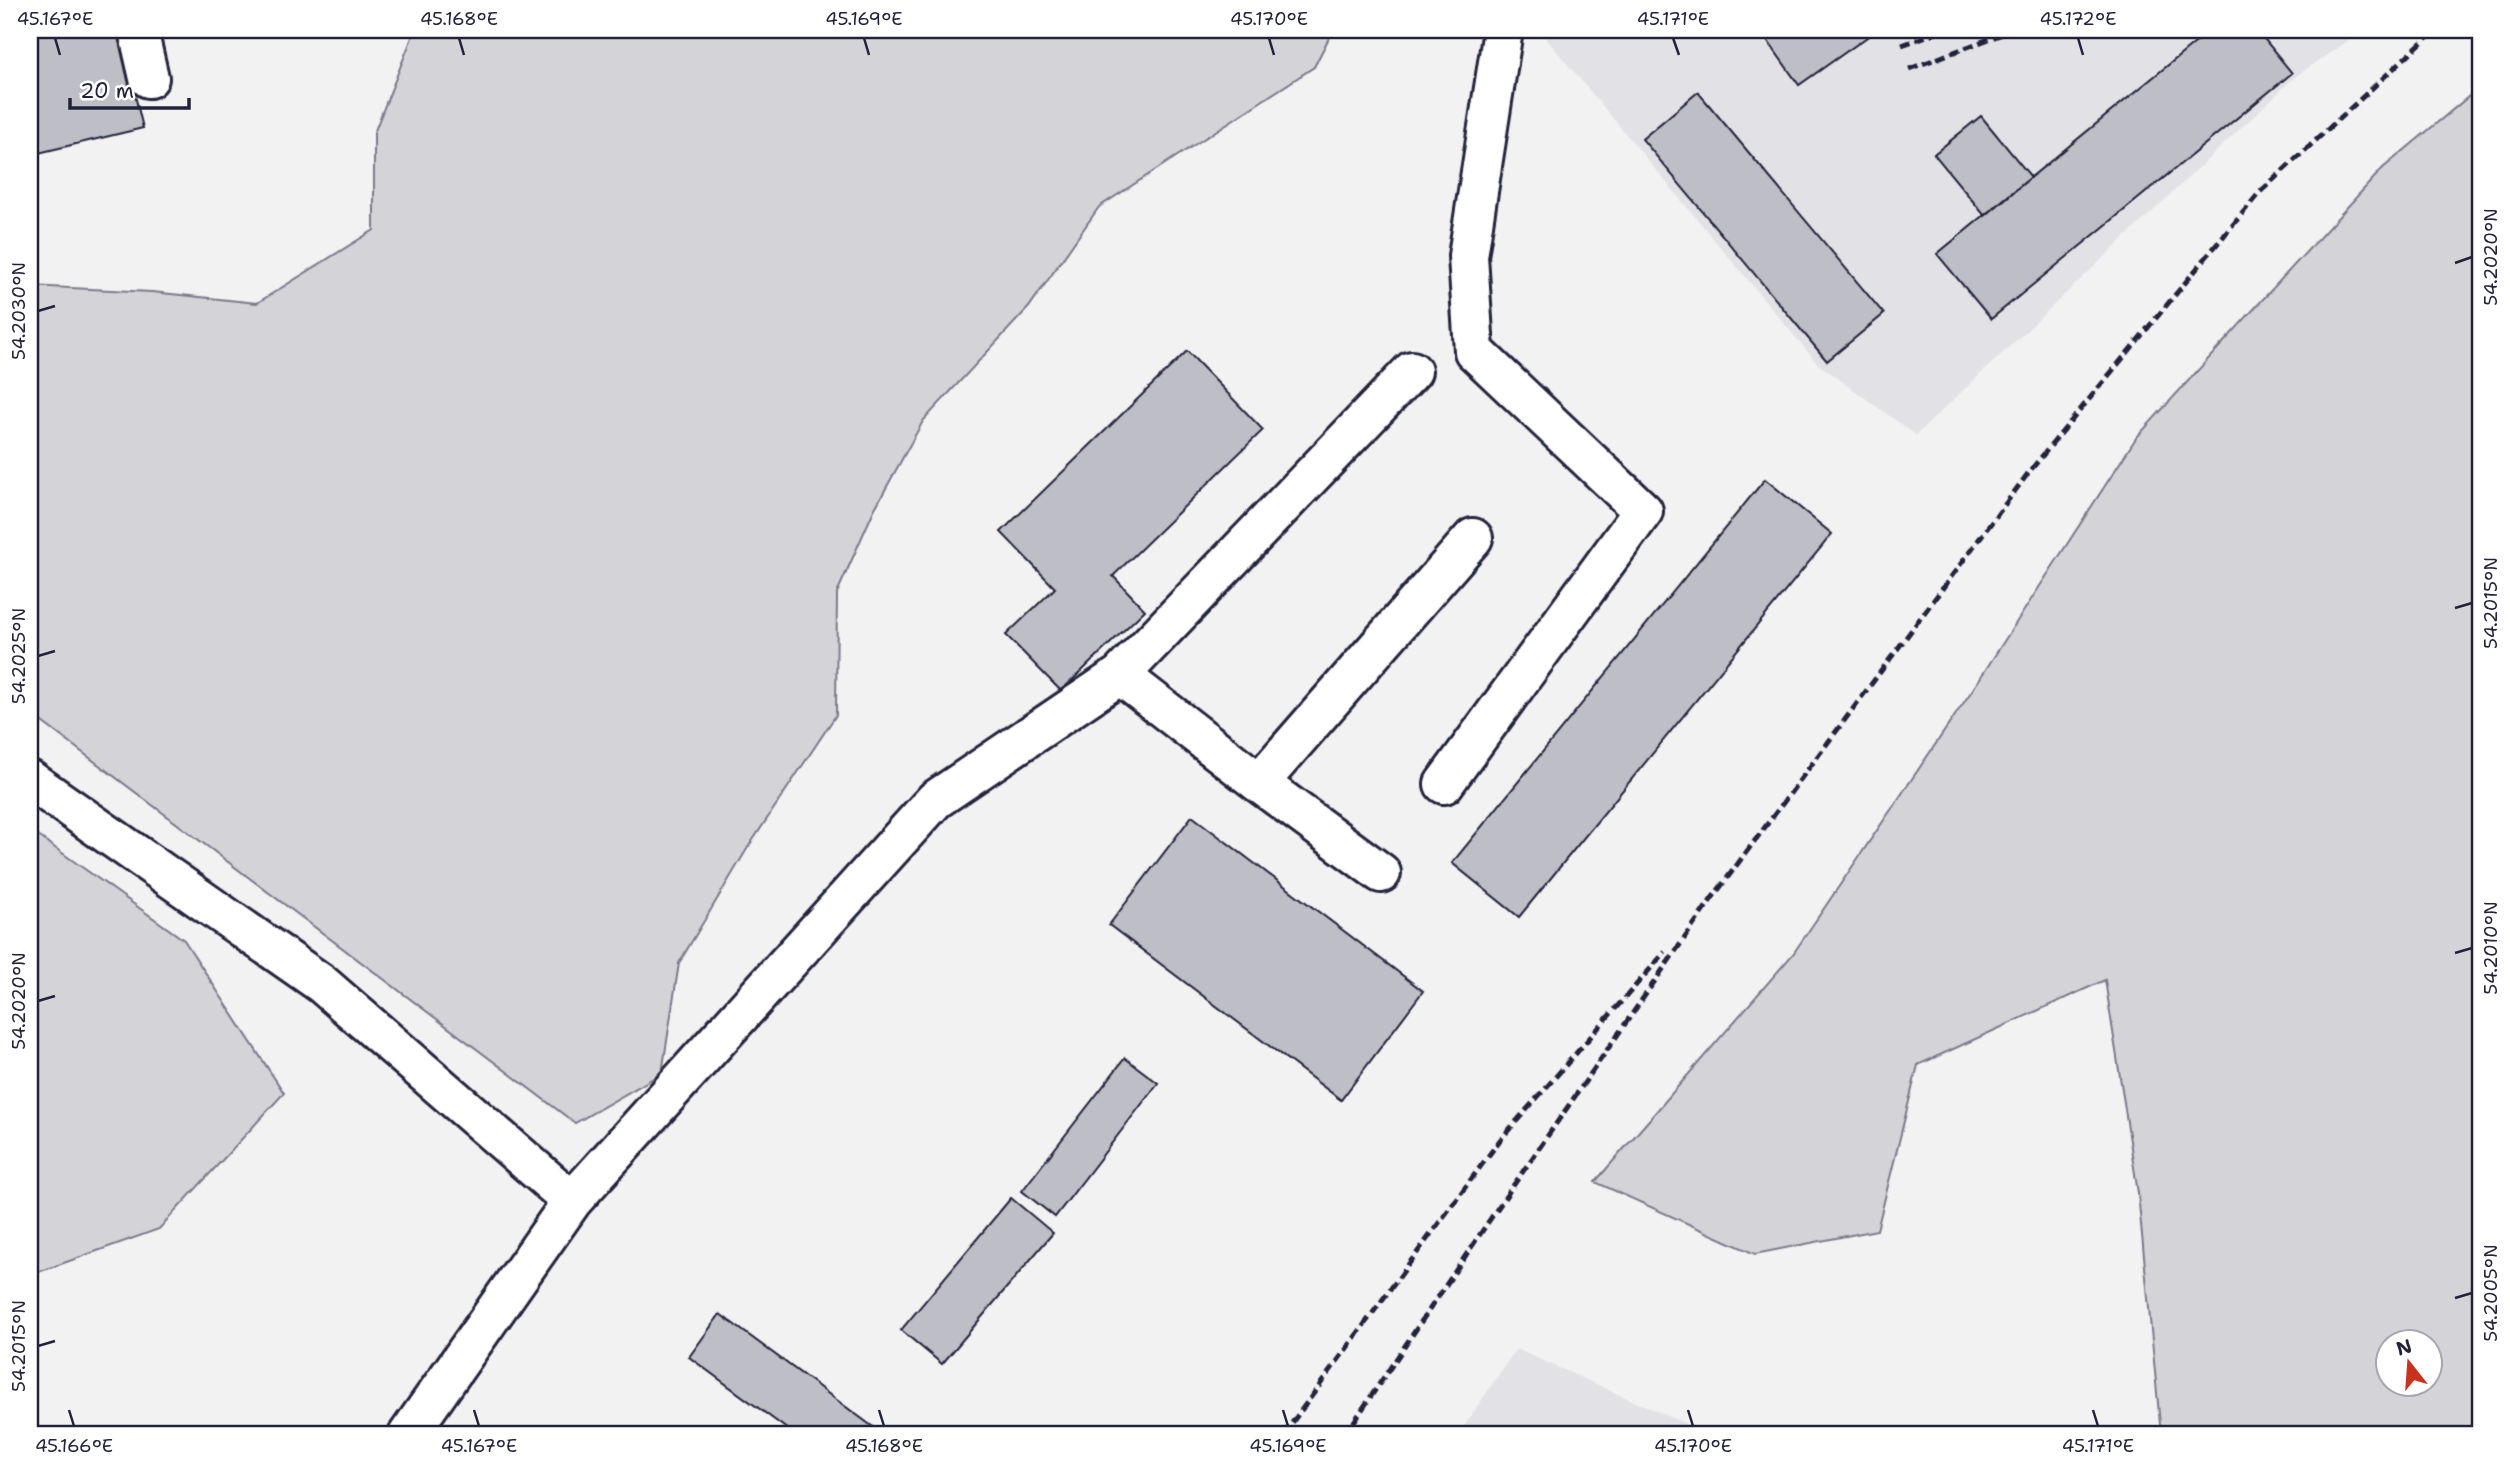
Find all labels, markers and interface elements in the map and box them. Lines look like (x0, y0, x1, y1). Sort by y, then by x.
text: 45.167°E (17, 7, 93, 31)
text: 45.168°E (420, 7, 498, 31)
text: 45.169°E (825, 7, 903, 31)
text: 45.170°E (1230, 7, 1308, 31)
text: 45.171°E (1637, 7, 1709, 31)
text: 45.172°E (2040, 7, 2116, 31)
scale bar (70, 66, 189, 110)
text: 20 m (80, 77, 134, 105)
text: 54.2020°N (2479, 208, 2503, 306)
text: 54.2030°N (7, 262, 31, 360)
text: 54.2015°N (2479, 557, 2503, 649)
text: 54.2025°N (7, 608, 31, 704)
text: 54.2010°N (2479, 901, 2503, 995)
text: 54.2020°N (7, 952, 31, 1050)
text: 54.2005°N (2479, 1244, 2503, 1342)
text: 54.2015°N (7, 1300, 31, 1392)
north arrow (2374, 1328, 2444, 1398)
text: N (2393, 1333, 2415, 1361)
text: 45.166°E (35, 1434, 113, 1458)
text: 45.167°E (441, 1434, 517, 1458)
text: 45.168°E (845, 1434, 923, 1458)
text: 45.169°E (1249, 1434, 1327, 1458)
text: 45.170°E (1654, 1434, 1732, 1458)
text: 45.171°E (2062, 1434, 2134, 1458)

